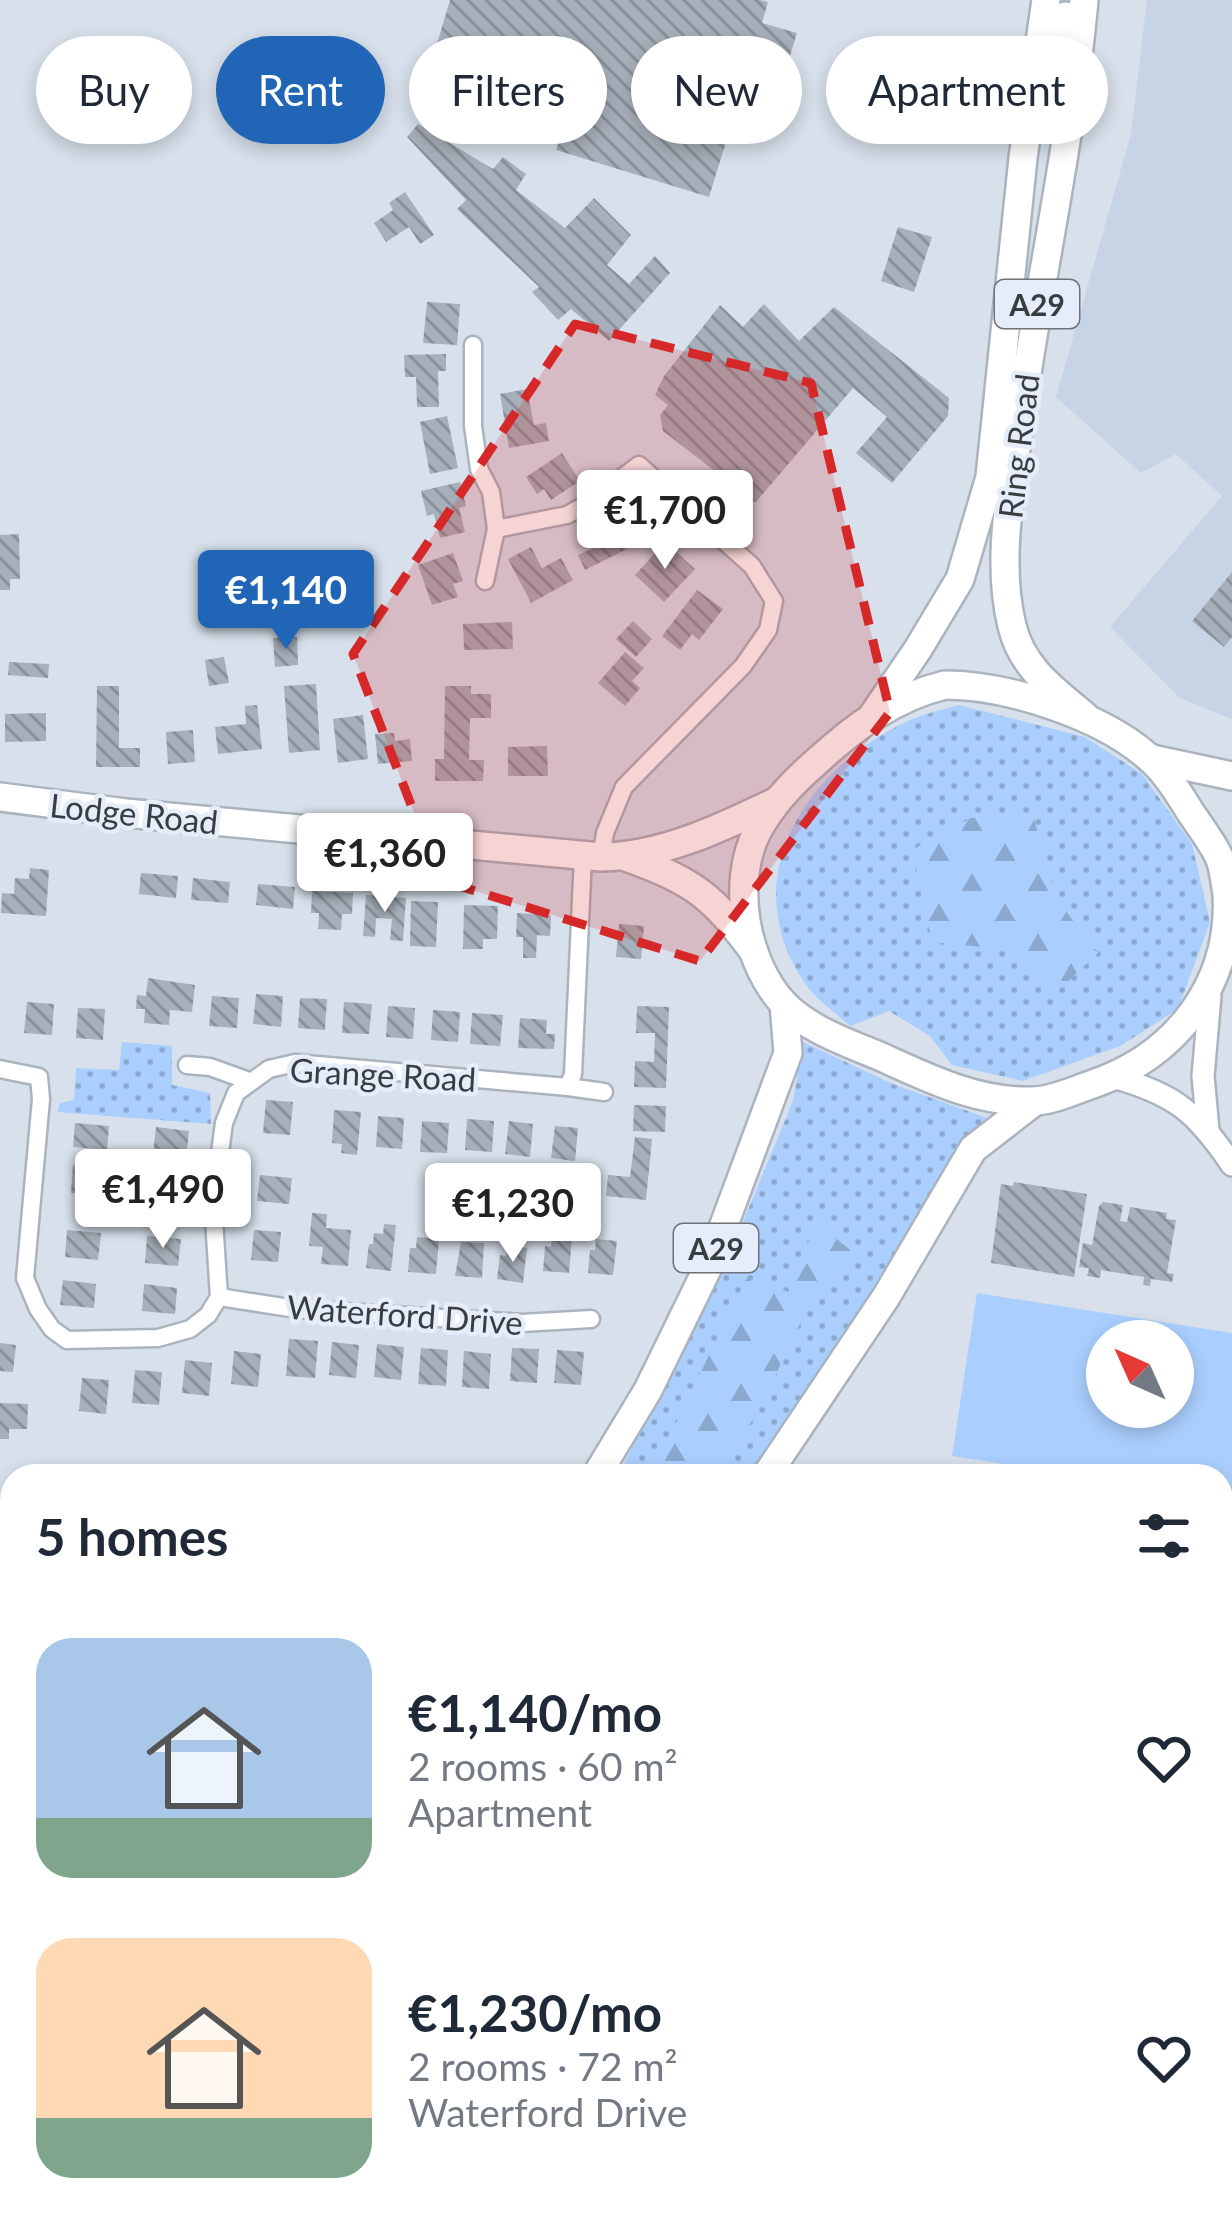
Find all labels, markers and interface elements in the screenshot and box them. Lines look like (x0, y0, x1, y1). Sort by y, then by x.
chip: Buy (36, 36, 192, 144)
chip: Rent (216, 36, 385, 144)
chip: Filters (409, 36, 607, 144)
chip: New (631, 36, 802, 144)
chip: Apartment (826, 36, 1108, 144)
road number: A29 (995, 280, 1079, 328)
street label: Ring Road (989, 371, 1047, 521)
pin: €1,700 (567, 470, 763, 572)
text: €1,700 (604, 486, 726, 532)
pin: €1,140 (188, 550, 384, 652)
text: €1,140 (225, 566, 347, 612)
street label: Lodge Road (48, 784, 220, 842)
pin: €1,360 (287, 813, 483, 915)
text: €1,360 (324, 829, 446, 875)
street label: Grange Road (289, 1049, 477, 1099)
pin: €1,490 (65, 1149, 261, 1251)
pin: €1,230 (415, 1163, 611, 1265)
text: €1,490 (102, 1165, 224, 1211)
text: €1,230 (452, 1179, 574, 1225)
road number: A29 (674, 1224, 758, 1272)
street label: Waterford Drive (286, 1286, 524, 1342)
north arrow (1086, 1320, 1194, 1428)
map controls (1086, 1320, 1194, 1428)
icon: filters (1131, 1503, 1197, 1569)
text: 5 homes (36, 1506, 228, 1567)
text: €1,140/mo (408, 1682, 662, 1743)
icon: home (132, 1686, 276, 1830)
icon: heart (1131, 1725, 1197, 1791)
text: 2 rooms · 60 m² (408, 1743, 678, 1789)
text: Apartment (408, 1789, 592, 1835)
text: €1,230/mo (408, 1982, 662, 2043)
icon: home (132, 1986, 276, 2130)
icon: heart (1131, 2025, 1197, 2091)
text: 2 rooms · 72 m² (408, 2043, 678, 2089)
text: Waterford Drive (408, 2089, 687, 2135)

